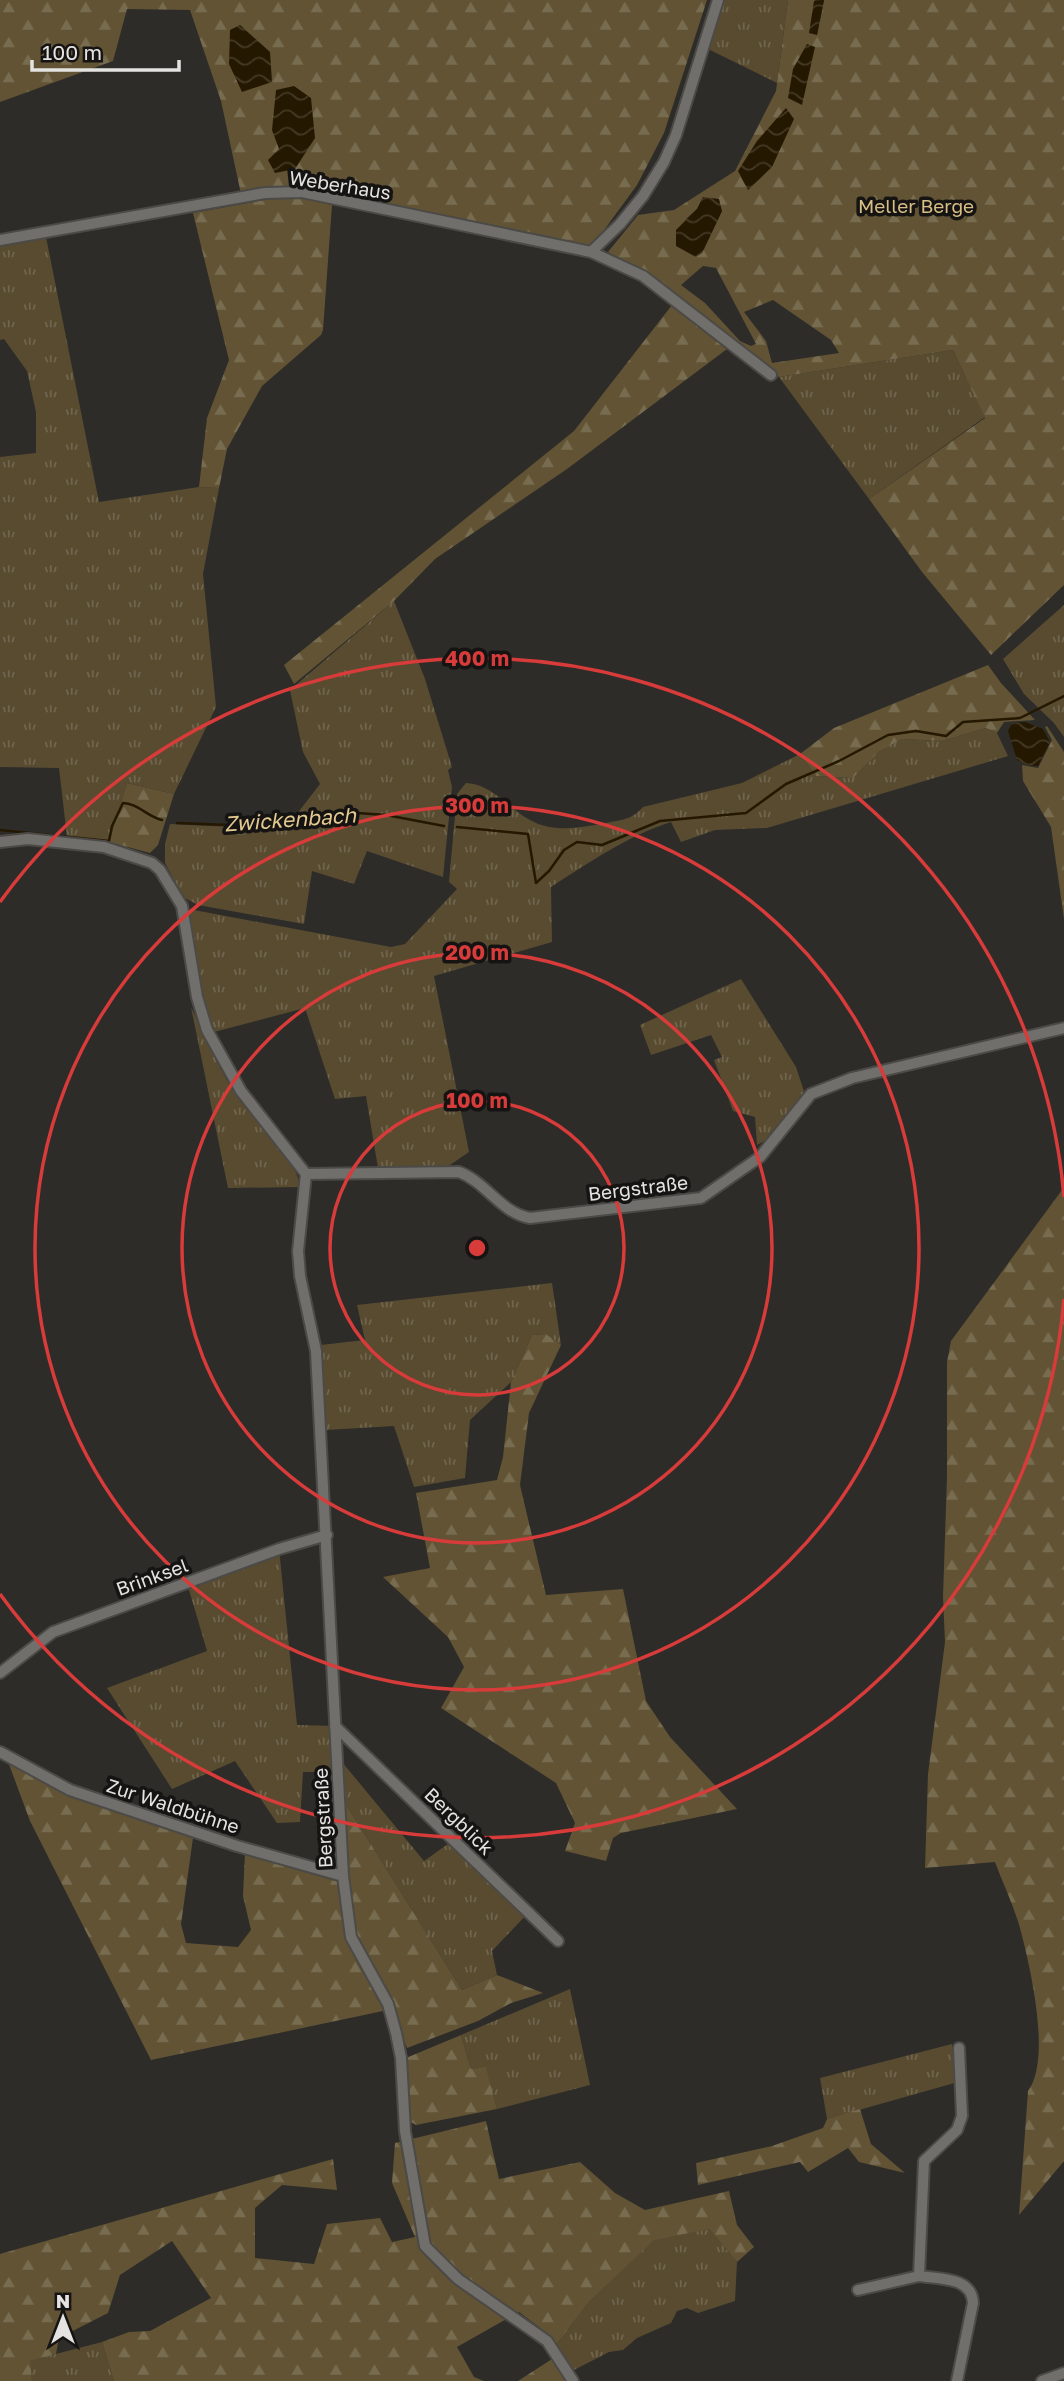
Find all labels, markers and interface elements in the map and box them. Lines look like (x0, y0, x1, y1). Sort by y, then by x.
scale bar (32, 28, 178, 72)
text: 100 m (42, 39, 102, 65)
street label: Weberhaus (288, 165, 393, 204)
park label: Meller Berge (858, 194, 974, 217)
text: 400 m (445, 645, 509, 671)
text: 300 m (445, 792, 509, 818)
water label: Zwickenbach (223, 801, 358, 837)
text: 200 m (445, 939, 509, 965)
text: 100 m (446, 1087, 508, 1113)
street label: Bergstraße (587, 1170, 689, 1205)
centre of rings (465, 1236, 489, 1260)
street label: Brinksel (113, 1553, 191, 1600)
street label: Bergstraße (308, 1767, 337, 1869)
street label: Zur Waldbühne (104, 1773, 242, 1838)
street label: Bergblick (420, 1782, 499, 1859)
north arrow (28, 2283, 98, 2353)
text: N (56, 2289, 70, 2312)

